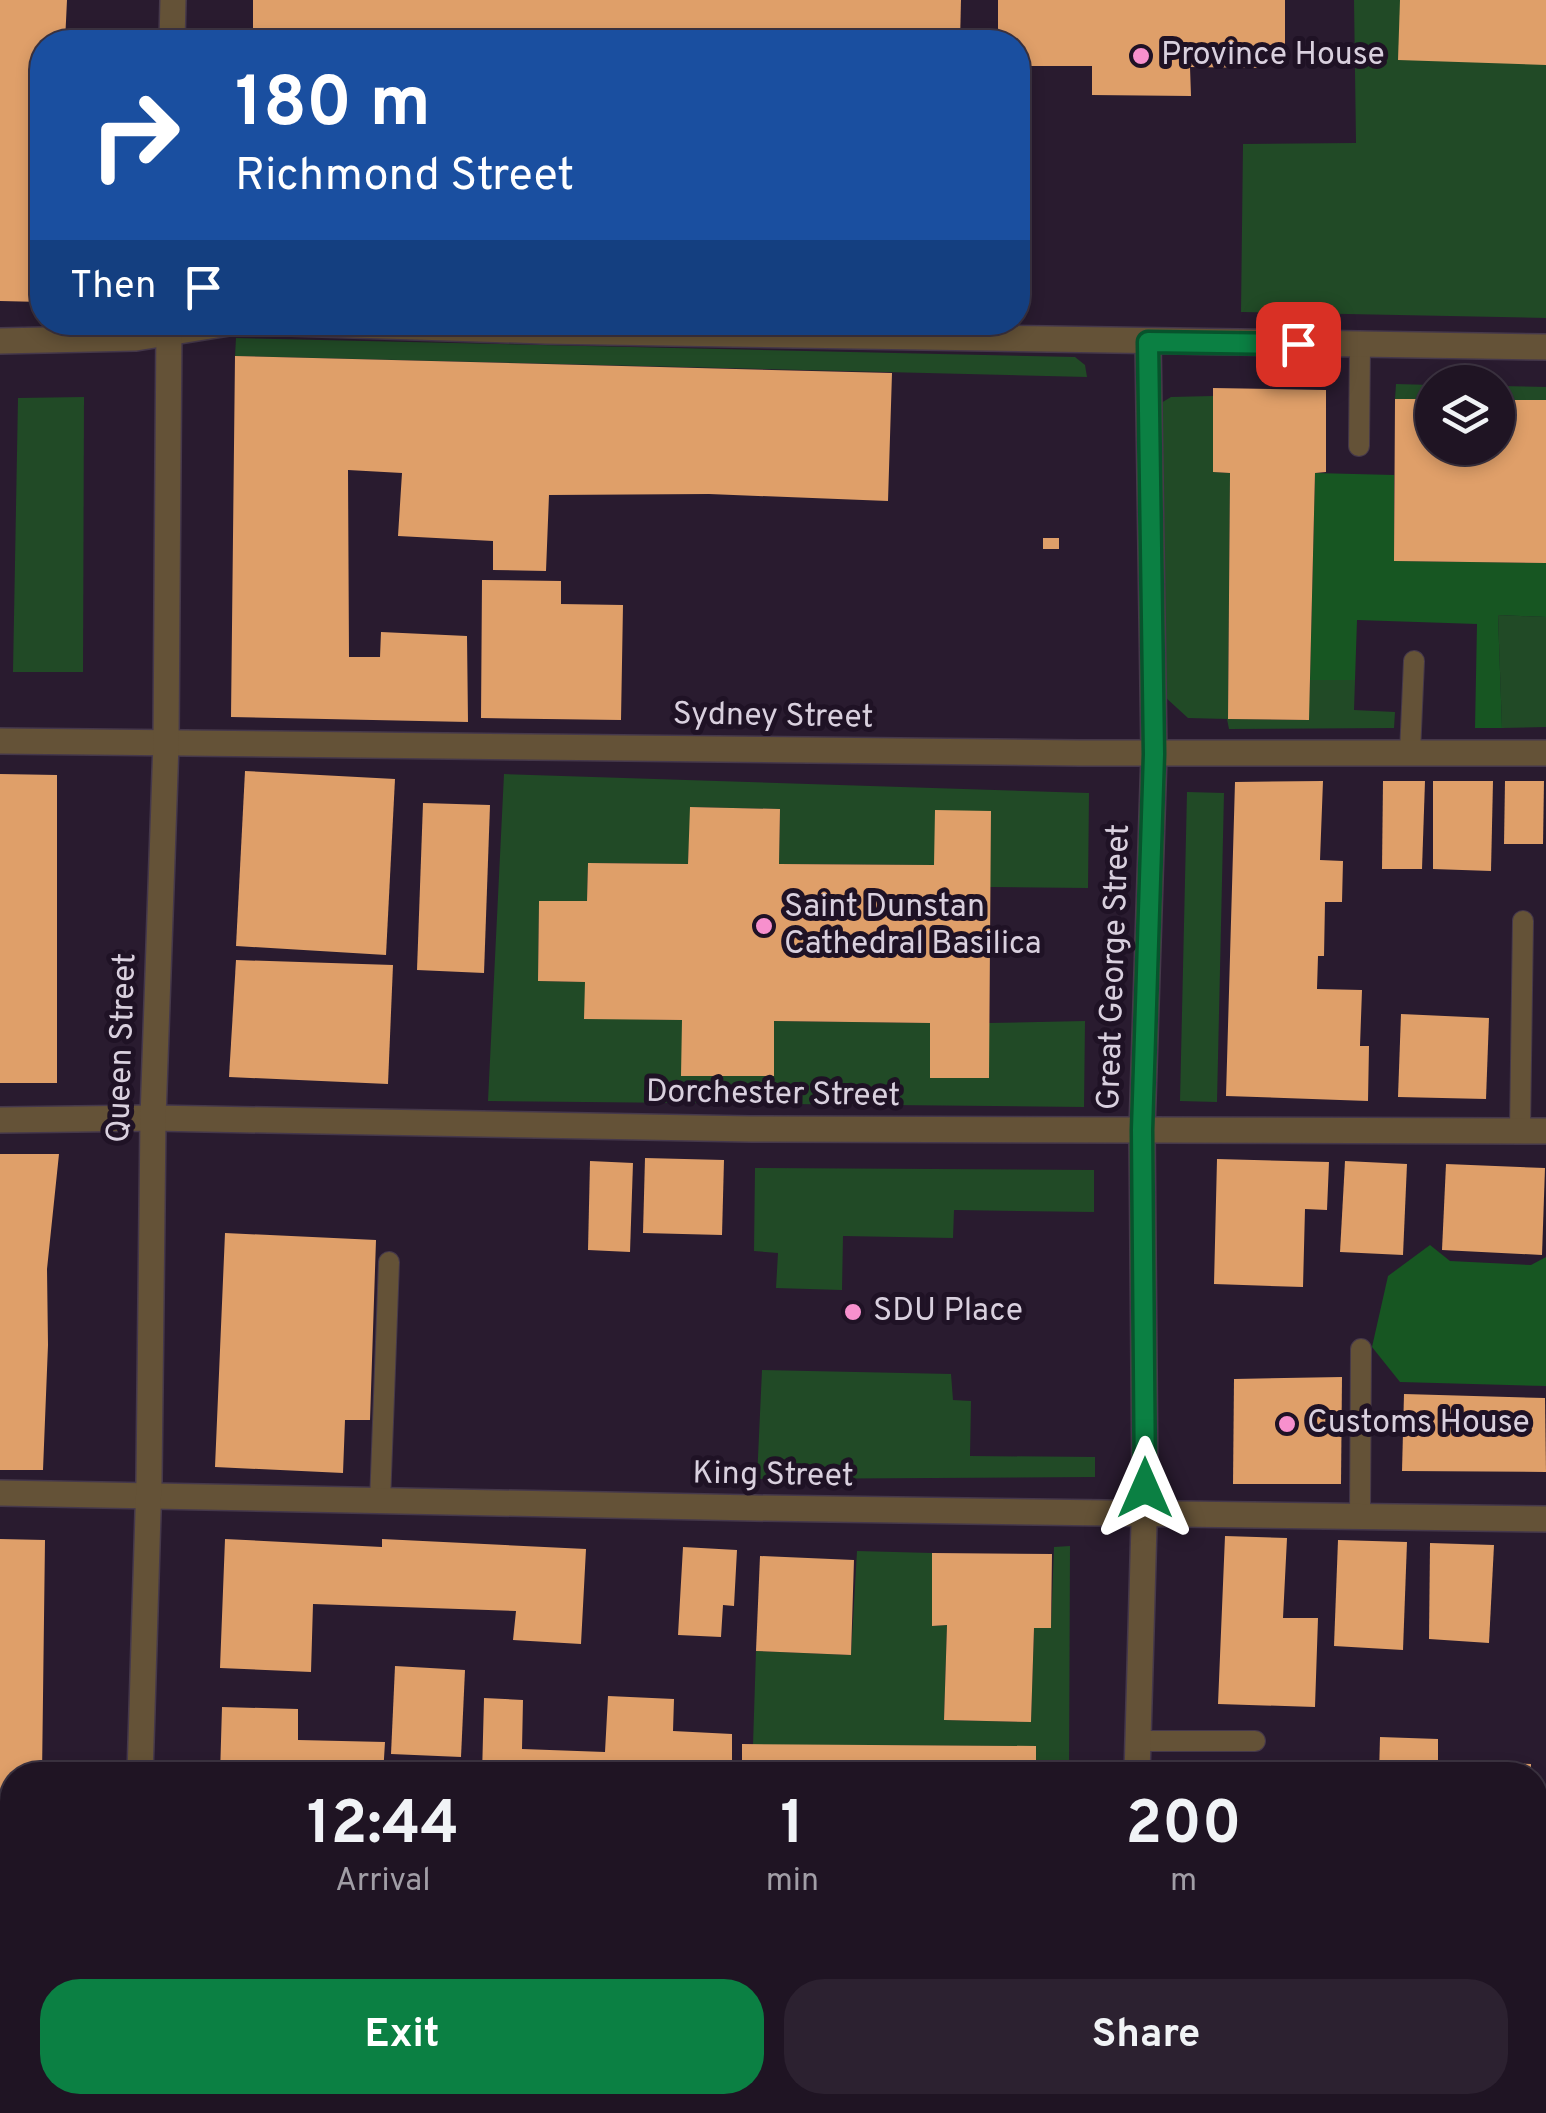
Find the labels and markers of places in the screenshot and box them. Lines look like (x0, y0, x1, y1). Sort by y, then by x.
place label: Province House (1161, 36, 1385, 76)
marker: Province House (1130, 45, 1152, 67)
pin (1256, 302, 1341, 387)
place label: Saint Dunstan Cathedral Basilica (784, 888, 1042, 965)
marker: Saint Dunstan Cathedral Basilica (753, 915, 775, 937)
place label: SDU Place (873, 1292, 1023, 1332)
marker: SDU Place (842, 1301, 864, 1323)
place label: Customs House (1307, 1404, 1530, 1444)
marker: Customs House (1276, 1413, 1298, 1435)

